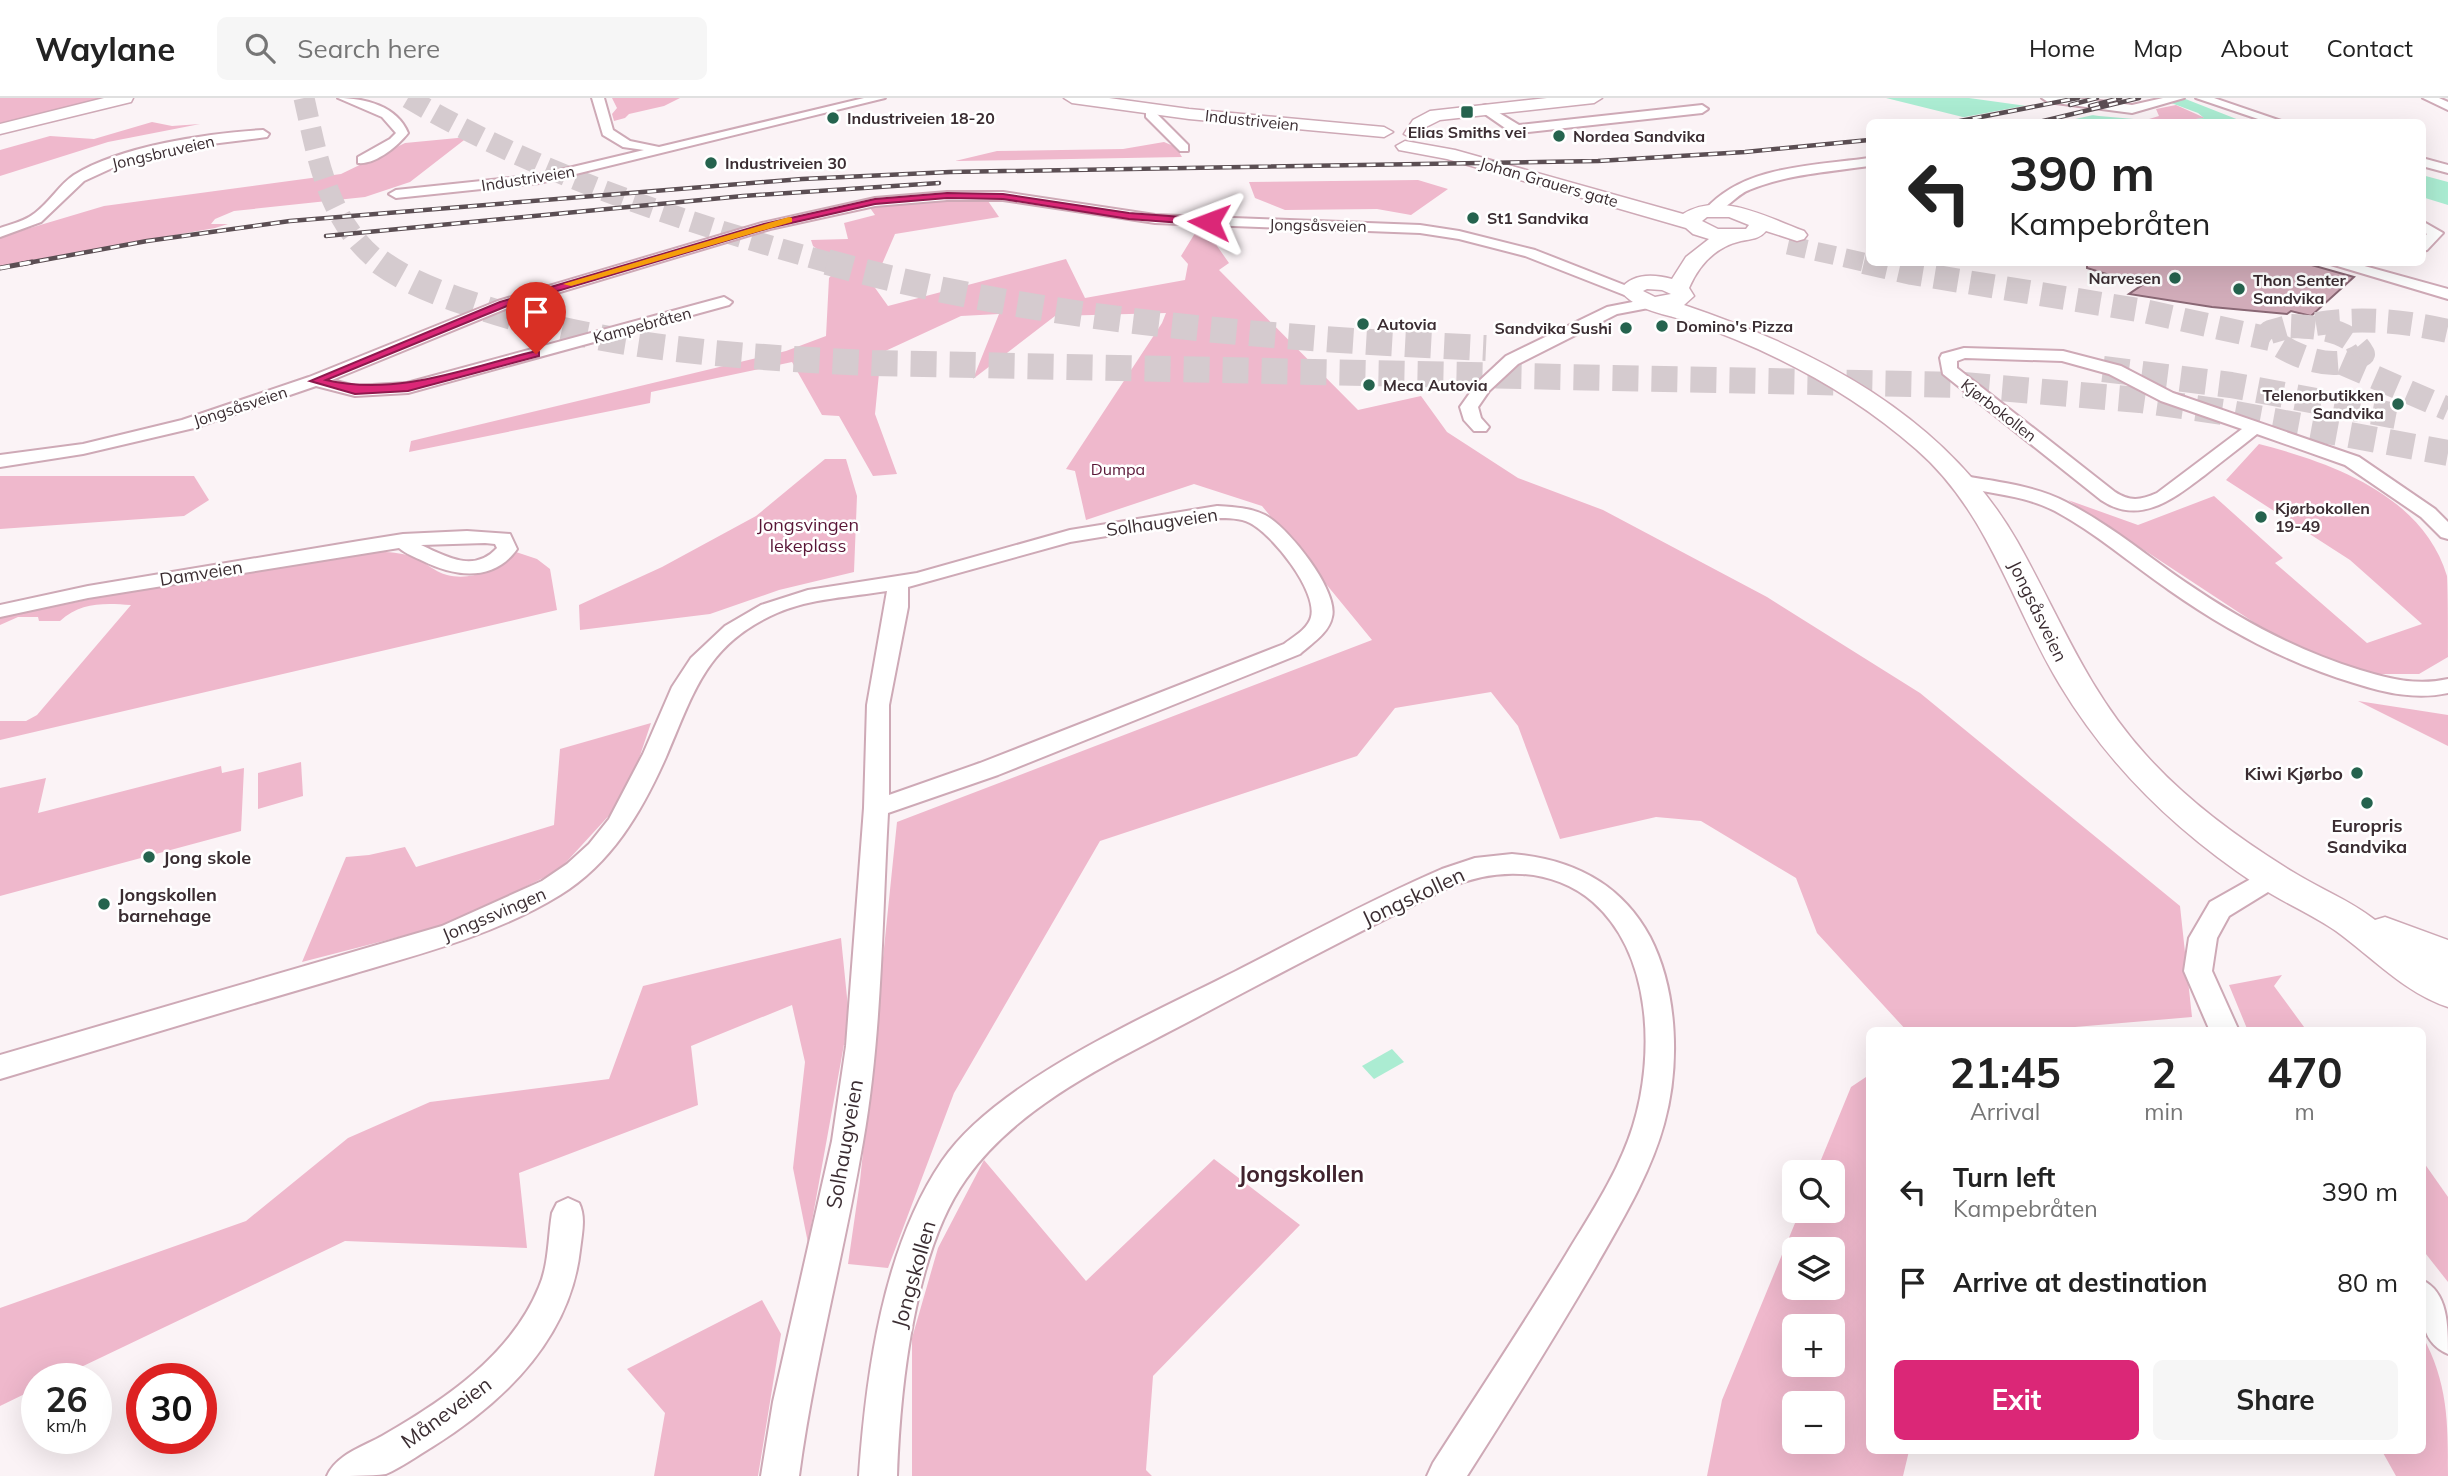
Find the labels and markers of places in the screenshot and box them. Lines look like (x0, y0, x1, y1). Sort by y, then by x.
marker: Elias Smiths vei (1459, 104, 1475, 120)
place label: Industriveien 18-20 (847, 108, 995, 128)
marker: Industriveien 18-20 (825, 110, 841, 126)
place label: Elias Smiths vei (1408, 122, 1526, 142)
place label: Nordea Sandvika (1573, 126, 1705, 146)
marker: Nordea Sandvika (1551, 128, 1567, 144)
place label: Industriveien 30 (725, 153, 847, 173)
marker: Industriveien 30 (703, 155, 719, 171)
place label: St1 Sandvika (1487, 208, 1589, 228)
marker: St1 Sandvika (1465, 210, 1481, 226)
place label: Narvesen (2088, 268, 2161, 288)
marker: Narvesen (2167, 270, 2183, 286)
place label: Thon Senter Sandvika (2253, 270, 2347, 308)
marker: Thon Senter Sandvika (2231, 281, 2247, 297)
pin (506, 282, 566, 354)
place label: Autovia (1377, 314, 1437, 334)
marker: Autovia (1355, 316, 1371, 332)
place label: Domino's Pizza (1676, 316, 1793, 336)
place label: Sandvika Sushi (1495, 318, 1612, 338)
marker: Domino's Pizza (1654, 318, 1670, 334)
marker: Sandvika Sushi (1618, 320, 1634, 336)
place label: Meca Autovia (1383, 375, 1488, 395)
marker: Meca Autovia (1361, 377, 1377, 393)
place label: Telenorbutikken Sandvika (2263, 385, 2384, 423)
marker: Telenorbutikken Sandvika (2390, 396, 2406, 412)
place label: Kjørbokollen 19-49 (2275, 498, 2370, 536)
marker: Kjørbokollen 19-49 (2253, 509, 2269, 525)
place label: Kiwi Kjørbo (2245, 762, 2343, 785)
marker: Kiwi Kjørbo (2349, 765, 2365, 781)
marker: Europris Sandvika (2359, 795, 2375, 811)
place label: Europris Sandvika (2327, 814, 2407, 858)
place label: Jong skole (163, 846, 251, 869)
marker: Jong skole (141, 849, 157, 865)
place label: Jongskollen barnehage (118, 883, 217, 927)
marker: Jongskollen barnehage (96, 896, 112, 912)

